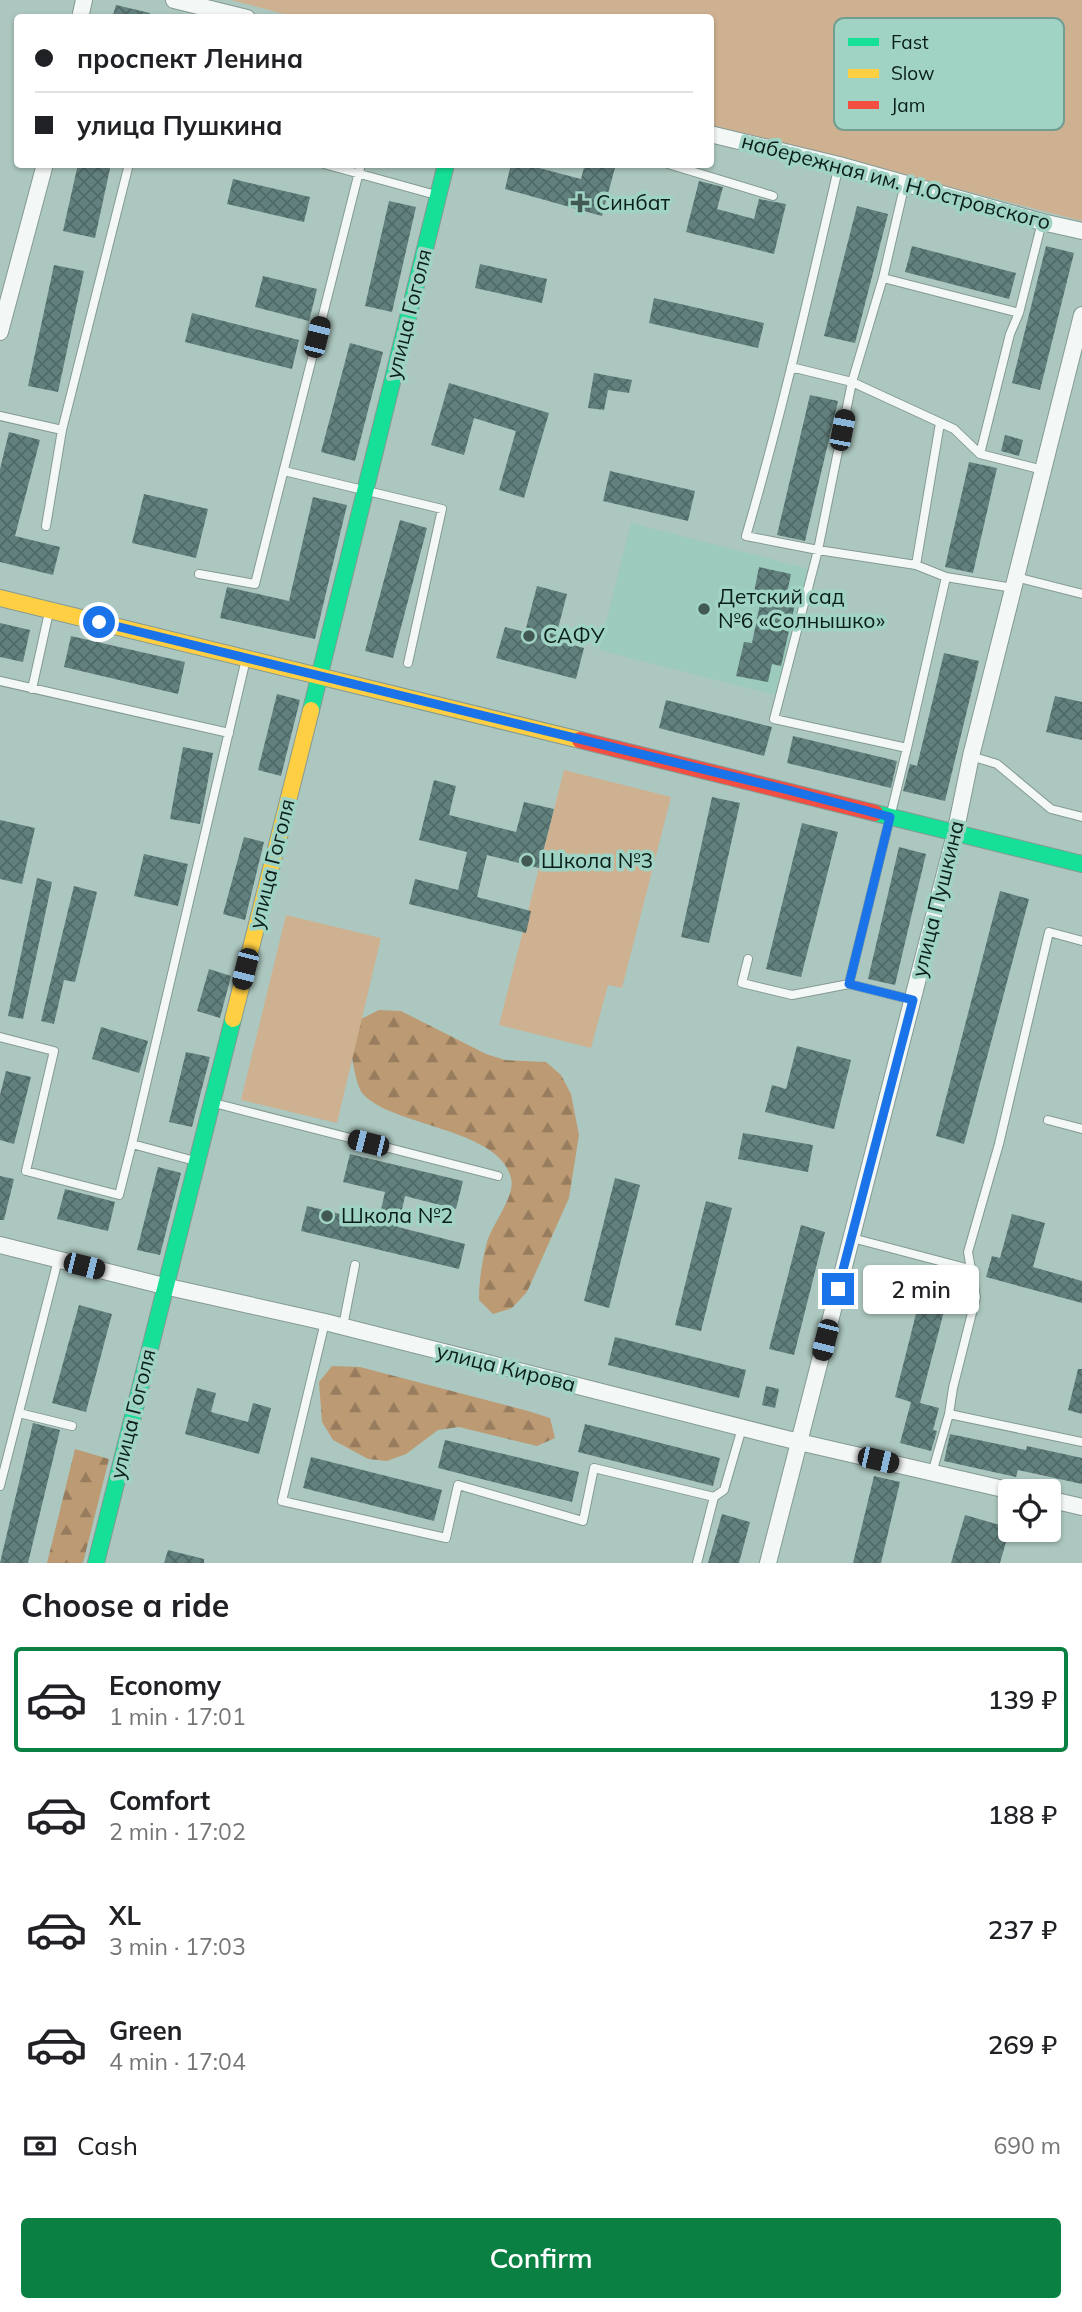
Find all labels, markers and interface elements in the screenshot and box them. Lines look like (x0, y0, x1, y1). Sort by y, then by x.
legend (834, 18, 1064, 130)
text: Fast (891, 30, 929, 54)
text: проспект Ленина (77, 42, 303, 75)
text: Slow (891, 61, 935, 85)
text: Jam (891, 93, 925, 117)
text: улица Пушкина (77, 109, 283, 142)
street label: набережная им. Н.Островского (739, 127, 1054, 235)
place label: Синбат (596, 189, 670, 215)
marker: Синбат (570, 193, 590, 213)
street label: улица Гоголя (379, 246, 437, 382)
car (302, 314, 333, 360)
car (828, 407, 857, 453)
place label: Детский сад №6 «Солнышко» (718, 583, 885, 633)
marker: Детский сад №6 «Солнышко» (696, 601, 712, 617)
route start (83, 606, 115, 638)
place label: САФУ (543, 622, 605, 648)
marker: САФУ (521, 628, 537, 644)
street label: улица Гоголя (242, 796, 300, 932)
street label: улица Пушкина (905, 818, 969, 980)
place label: Школа №3 (541, 847, 653, 873)
marker: Школа №3 (519, 853, 535, 869)
car (230, 946, 261, 992)
car (346, 1128, 391, 1158)
place label: Школа №2 (341, 1202, 453, 1228)
marker: Школа №2 (319, 1208, 335, 1224)
car (62, 1251, 107, 1281)
callout: 2 min (862, 1264, 978, 1314)
route end (822, 1273, 854, 1305)
text: 2 min (891, 1275, 951, 1304)
car (810, 1317, 841, 1363)
street label: улица Кирова (434, 1337, 579, 1397)
street label: улица Гоголя (103, 1346, 161, 1482)
car (856, 1445, 901, 1475)
map controls (998, 1479, 1061, 1542)
button: locate (998, 1479, 1061, 1542)
text: Choose a ride (21, 1585, 229, 1625)
icon: car (25, 1668, 88, 1731)
text: Economy (109, 1669, 221, 1702)
text: 139 ₽ (988, 1683, 1057, 1716)
text: 1 min · 17:01 (109, 1702, 246, 1731)
icon: car (25, 1783, 88, 1846)
text: Comfort (109, 1784, 210, 1817)
text: 188 ₽ (988, 1798, 1057, 1831)
text: 2 min · 17:02 (109, 1817, 246, 1846)
icon: car (25, 1898, 88, 1961)
text: XL (109, 1899, 141, 1932)
text: 237 ₽ (988, 1913, 1057, 1946)
text: 3 min · 17:03 (109, 1932, 246, 1961)
icon: car (25, 2013, 88, 2076)
text: Green (109, 2014, 182, 2047)
text: 269 ₽ (988, 2028, 1057, 2061)
text: 4 min · 17:04 (109, 2047, 246, 2076)
icon: cash (21, 2127, 59, 2165)
text: Cash (77, 2129, 138, 2162)
text: 690 m (993, 2131, 1061, 2160)
button: Confirm (21, 2218, 1061, 2298)

